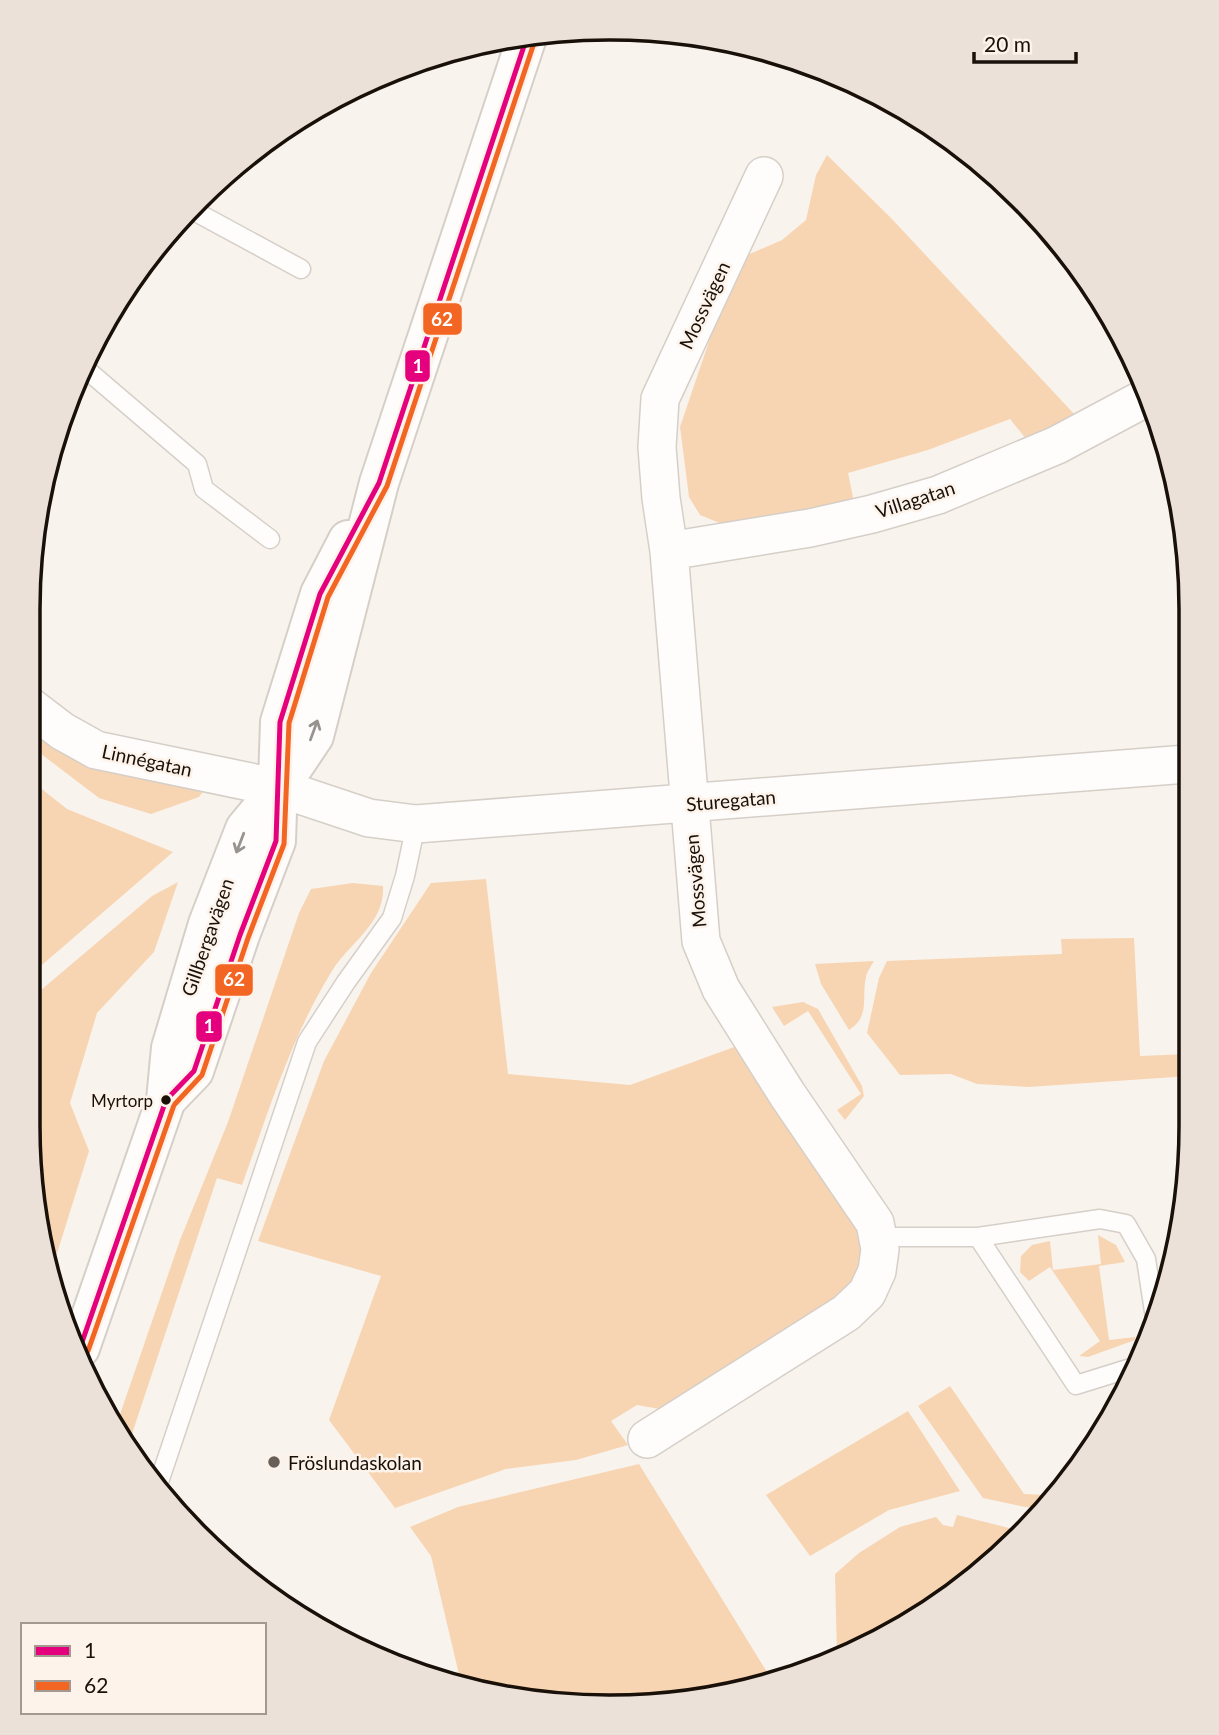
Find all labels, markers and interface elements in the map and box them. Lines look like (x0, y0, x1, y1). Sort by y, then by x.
scale bar (974, 21, 1076, 65)
text: 20 m (984, 31, 1031, 56)
street label: Mossvägen (674, 258, 734, 352)
line badge: 62 (422, 302, 463, 336)
text: 62 (431, 307, 453, 330)
line badge: 1 (404, 349, 431, 383)
text: 1 (412, 354, 424, 377)
street label: Villagatan (873, 475, 957, 523)
one-way arrow (309, 720, 321, 741)
street label: Linnégatan (100, 739, 194, 781)
street label: Sturegatan (685, 785, 777, 815)
one-way arrow (232, 832, 245, 853)
street label: Mossvägen (679, 833, 711, 929)
street label: Gillbergavägen (176, 875, 238, 999)
line badge: 62 (214, 963, 254, 997)
text: 62 (223, 967, 245, 990)
line badge: 1 (195, 1010, 223, 1043)
text: 1 (203, 1014, 215, 1037)
place label: Myrtorp (91, 1090, 153, 1111)
marker: Myrtorp (159, 1093, 173, 1107)
place label: Fröslundaskolan (288, 1451, 422, 1474)
marker: Fröslundaskolan (266, 1454, 282, 1470)
legend (21, 1623, 266, 1714)
text: 1 (84, 1637, 96, 1662)
text: 62 (84, 1672, 108, 1697)

